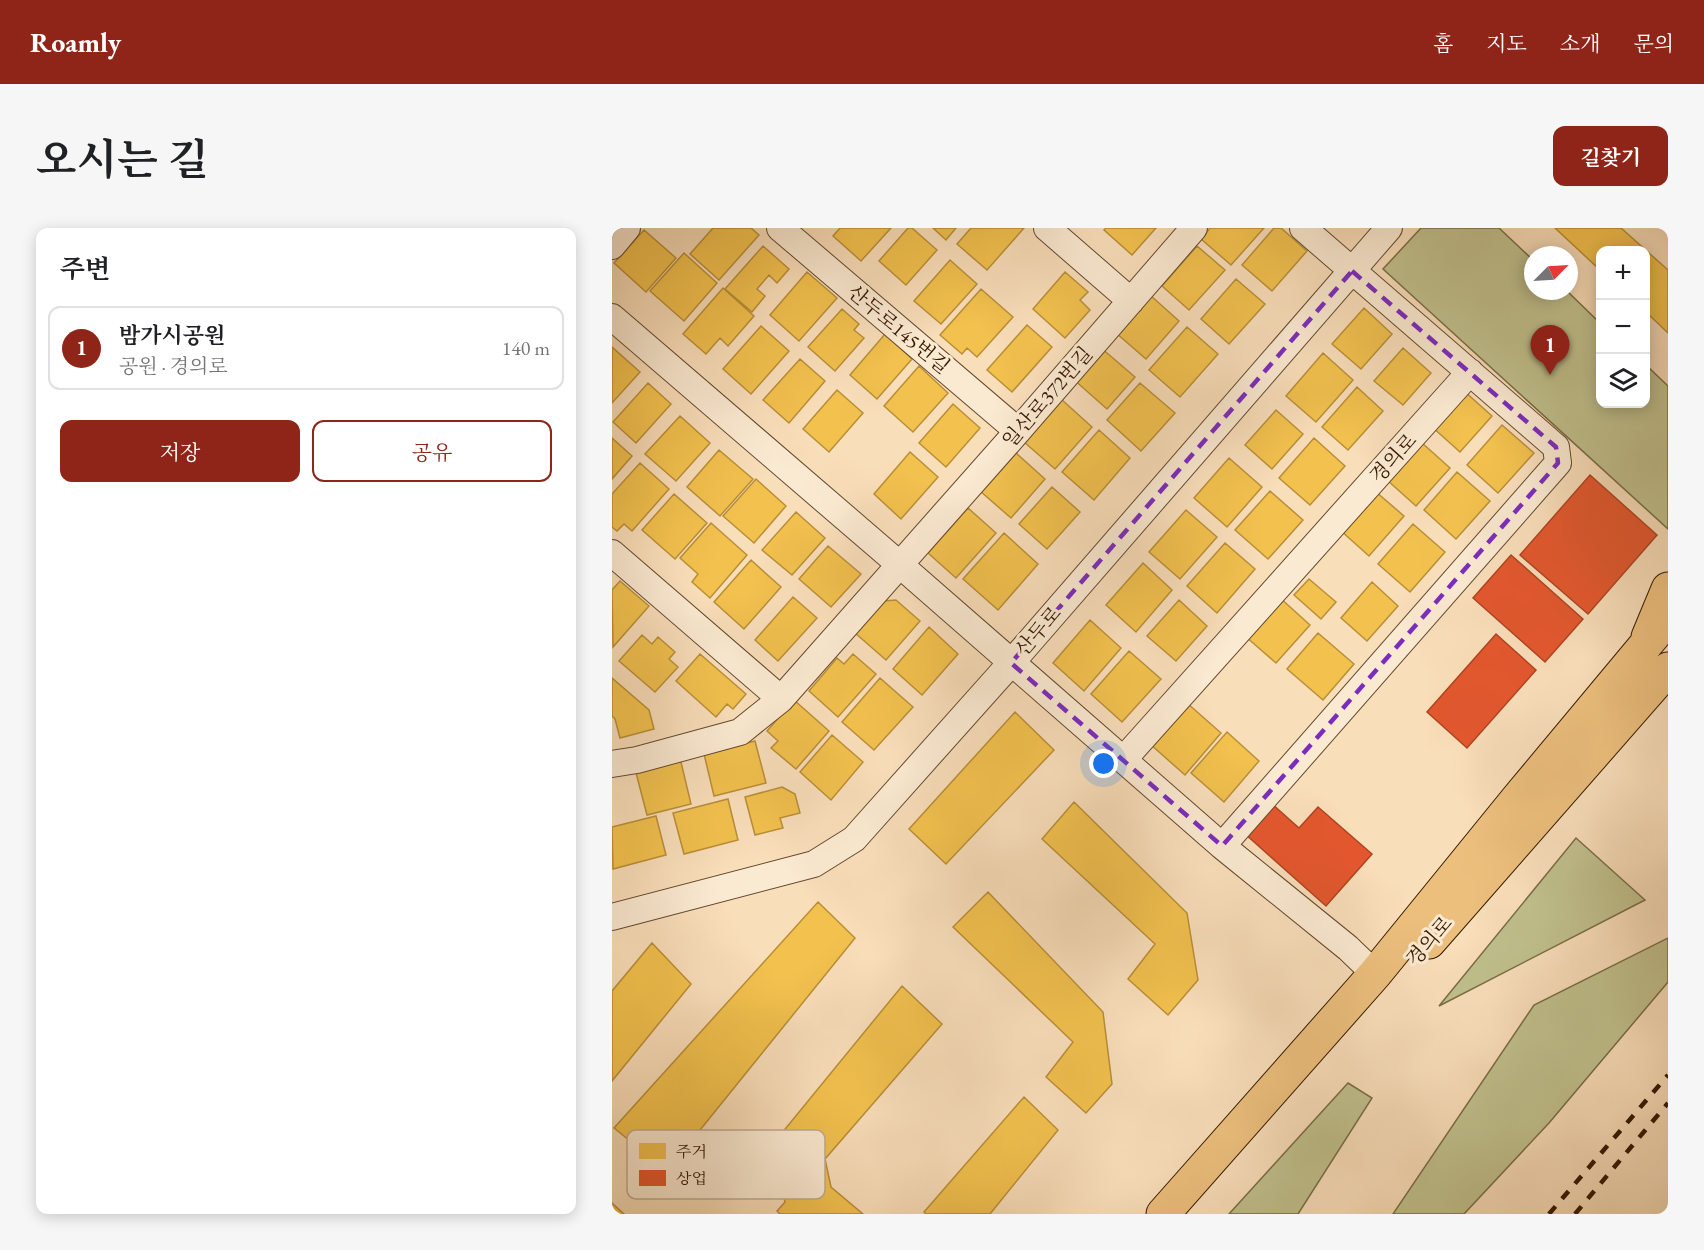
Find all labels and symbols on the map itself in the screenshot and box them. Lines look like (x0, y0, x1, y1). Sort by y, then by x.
north arrow (1524, 246, 1578, 300)
street label: 산두로145번길 (843, 279, 955, 379)
pin: 1 (1530, 326, 1570, 375)
street label: 일산로372번길 (996, 341, 1098, 453)
street label: 경의로 (1364, 428, 1422, 488)
street label: 산두로 (1009, 601, 1067, 661)
your location (1089, 749, 1118, 778)
street label: 경의로 (1400, 911, 1458, 971)
legend (627, 1130, 825, 1199)
text: 주거 (676, 1141, 707, 1162)
text: 상업 (676, 1168, 707, 1189)

